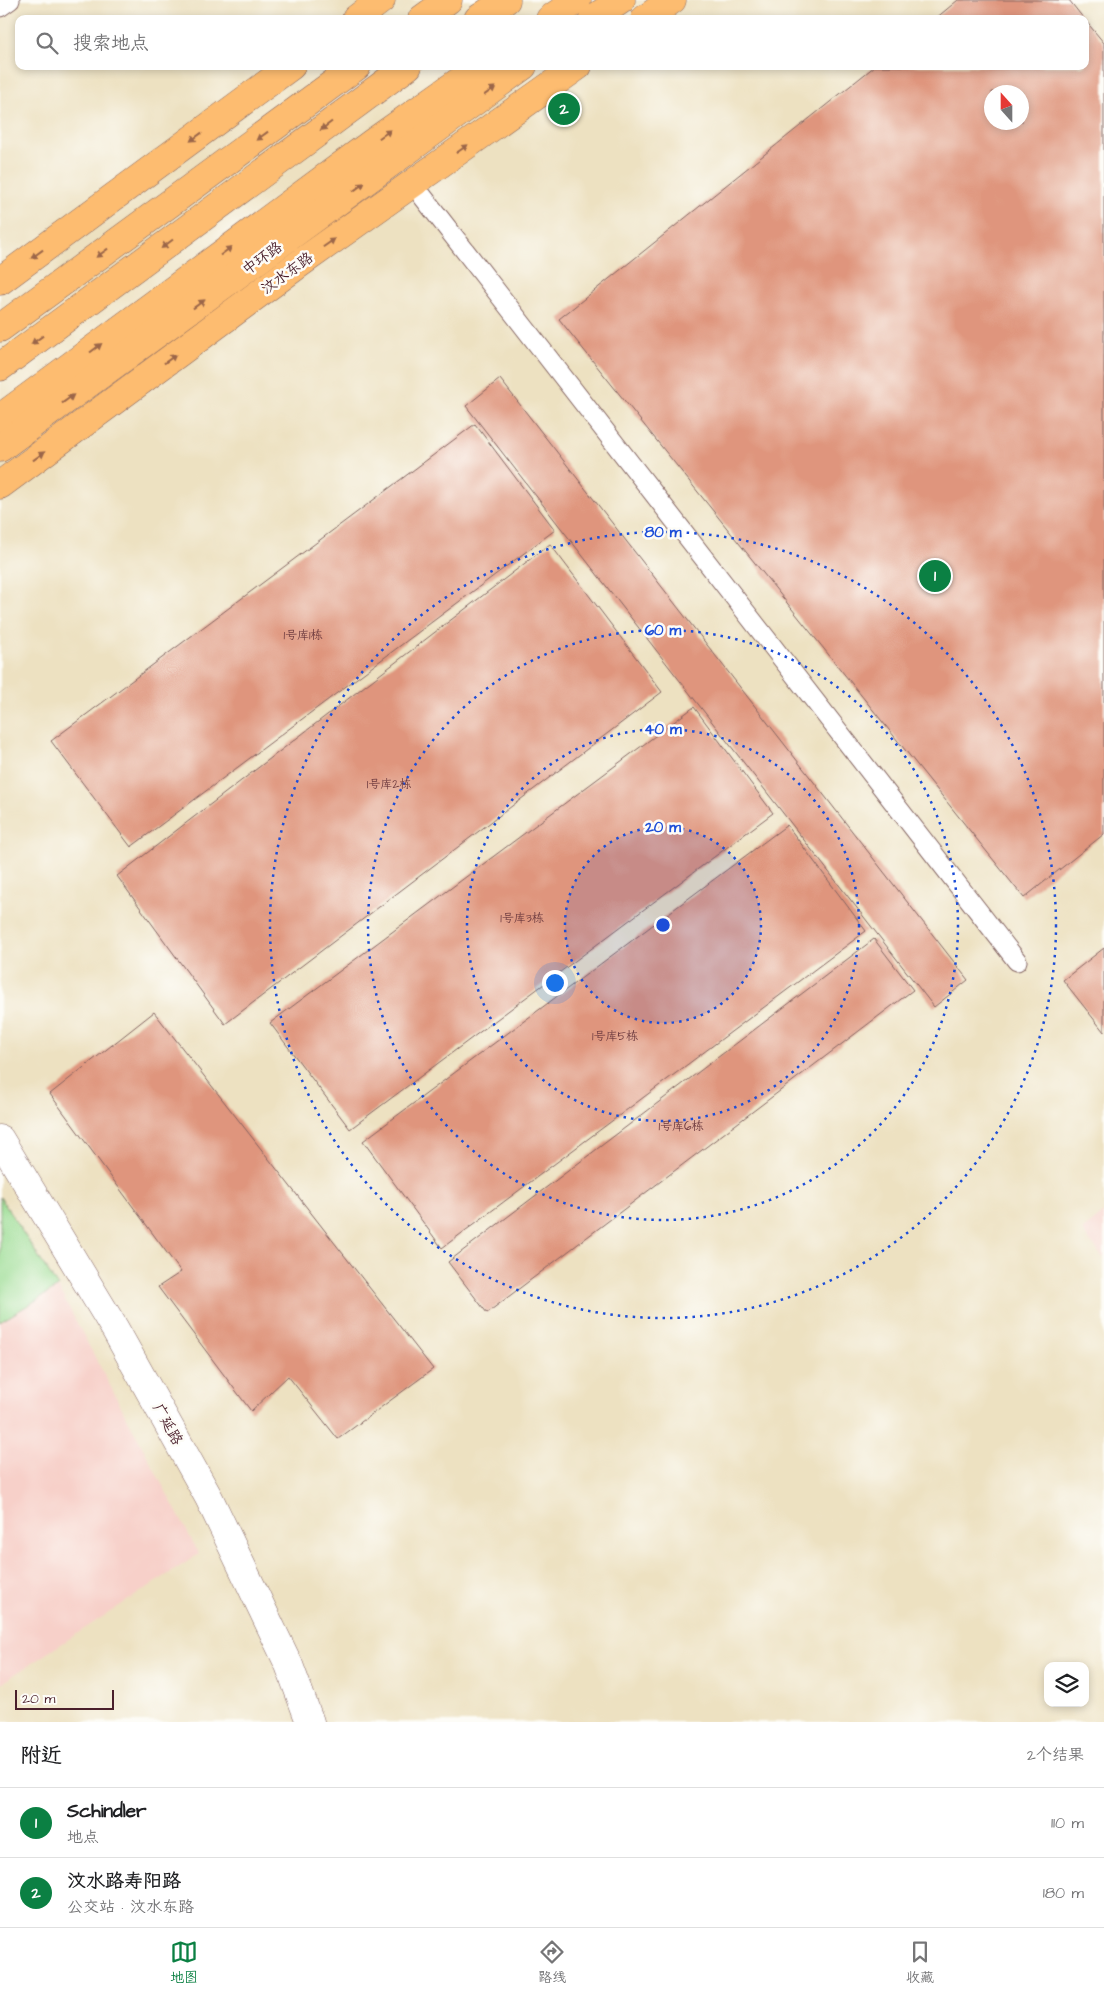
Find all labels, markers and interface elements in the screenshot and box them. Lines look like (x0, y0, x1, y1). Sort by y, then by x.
search box (15, 15, 1089, 70)
icon: search (33, 29, 61, 57)
text: 搜索地点 (73, 30, 149, 57)
north arrow (984, 85, 1029, 130)
one-way arrow (483, 86, 497, 96)
pin: 2 (548, 90, 580, 128)
one-way arrow (319, 121, 333, 131)
one-way arrow (378, 128, 391, 139)
one-way arrow (255, 131, 268, 141)
one-way arrow (189, 132, 203, 142)
one-way arrow (455, 144, 469, 154)
one-way arrow (352, 182, 365, 192)
street label: 中环路 (238, 237, 287, 280)
one-way arrow (322, 238, 336, 248)
one-way arrow (160, 239, 174, 249)
one-way arrow (219, 245, 232, 256)
street label: 汶水东路 (257, 247, 318, 300)
one-way arrow (95, 248, 109, 258)
one-way arrow (30, 249, 44, 259)
one-way arrow (192, 299, 206, 309)
one-way arrow (31, 335, 44, 346)
one-way arrow (89, 343, 103, 353)
one-way arrow (163, 354, 176, 365)
one-way arrow (61, 394, 75, 404)
one-way arrow (32, 451, 46, 461)
text: 80 m (645, 522, 682, 543)
pin: 1 (919, 557, 951, 595)
text: 60 m (645, 620, 682, 641)
house number: 1号库1栋 (283, 627, 323, 644)
text: 40 m (644, 719, 682, 740)
house number: 1号库2栋 (367, 776, 411, 793)
text: 20 m (644, 817, 681, 838)
house number: 1号库3栋 (500, 910, 544, 927)
centre of rings (654, 916, 672, 934)
your location (542, 970, 568, 996)
house number: 1号库5栋 (592, 1028, 638, 1045)
house number: 1号库6栋 (658, 1118, 704, 1135)
street label: 广延路 (147, 1399, 188, 1449)
map controls (1044, 1662, 1089, 1707)
button: layers (1044, 1662, 1089, 1707)
scale bar (15, 1687, 114, 1710)
text: 20 m (22, 1689, 55, 1709)
text: 附近 (20, 1741, 62, 1770)
text: 2个结果 (1027, 1744, 1084, 1766)
text: Schindler (67, 1798, 147, 1825)
text: 1 (35, 1812, 37, 1834)
text: 110 m (1051, 1812, 1084, 1834)
text: 地点 (67, 1826, 99, 1848)
text: 汶水路寿阳路 (67, 1868, 181, 1895)
text: 2 (31, 1882, 41, 1904)
text: 180 m (1043, 1882, 1084, 1904)
text: 公交站 · 汶水东路 (67, 1896, 194, 1918)
tab: 地图 (170, 1938, 198, 1988)
tab: 路线 (538, 1938, 566, 1988)
tab: 收藏 (906, 1938, 934, 1988)

